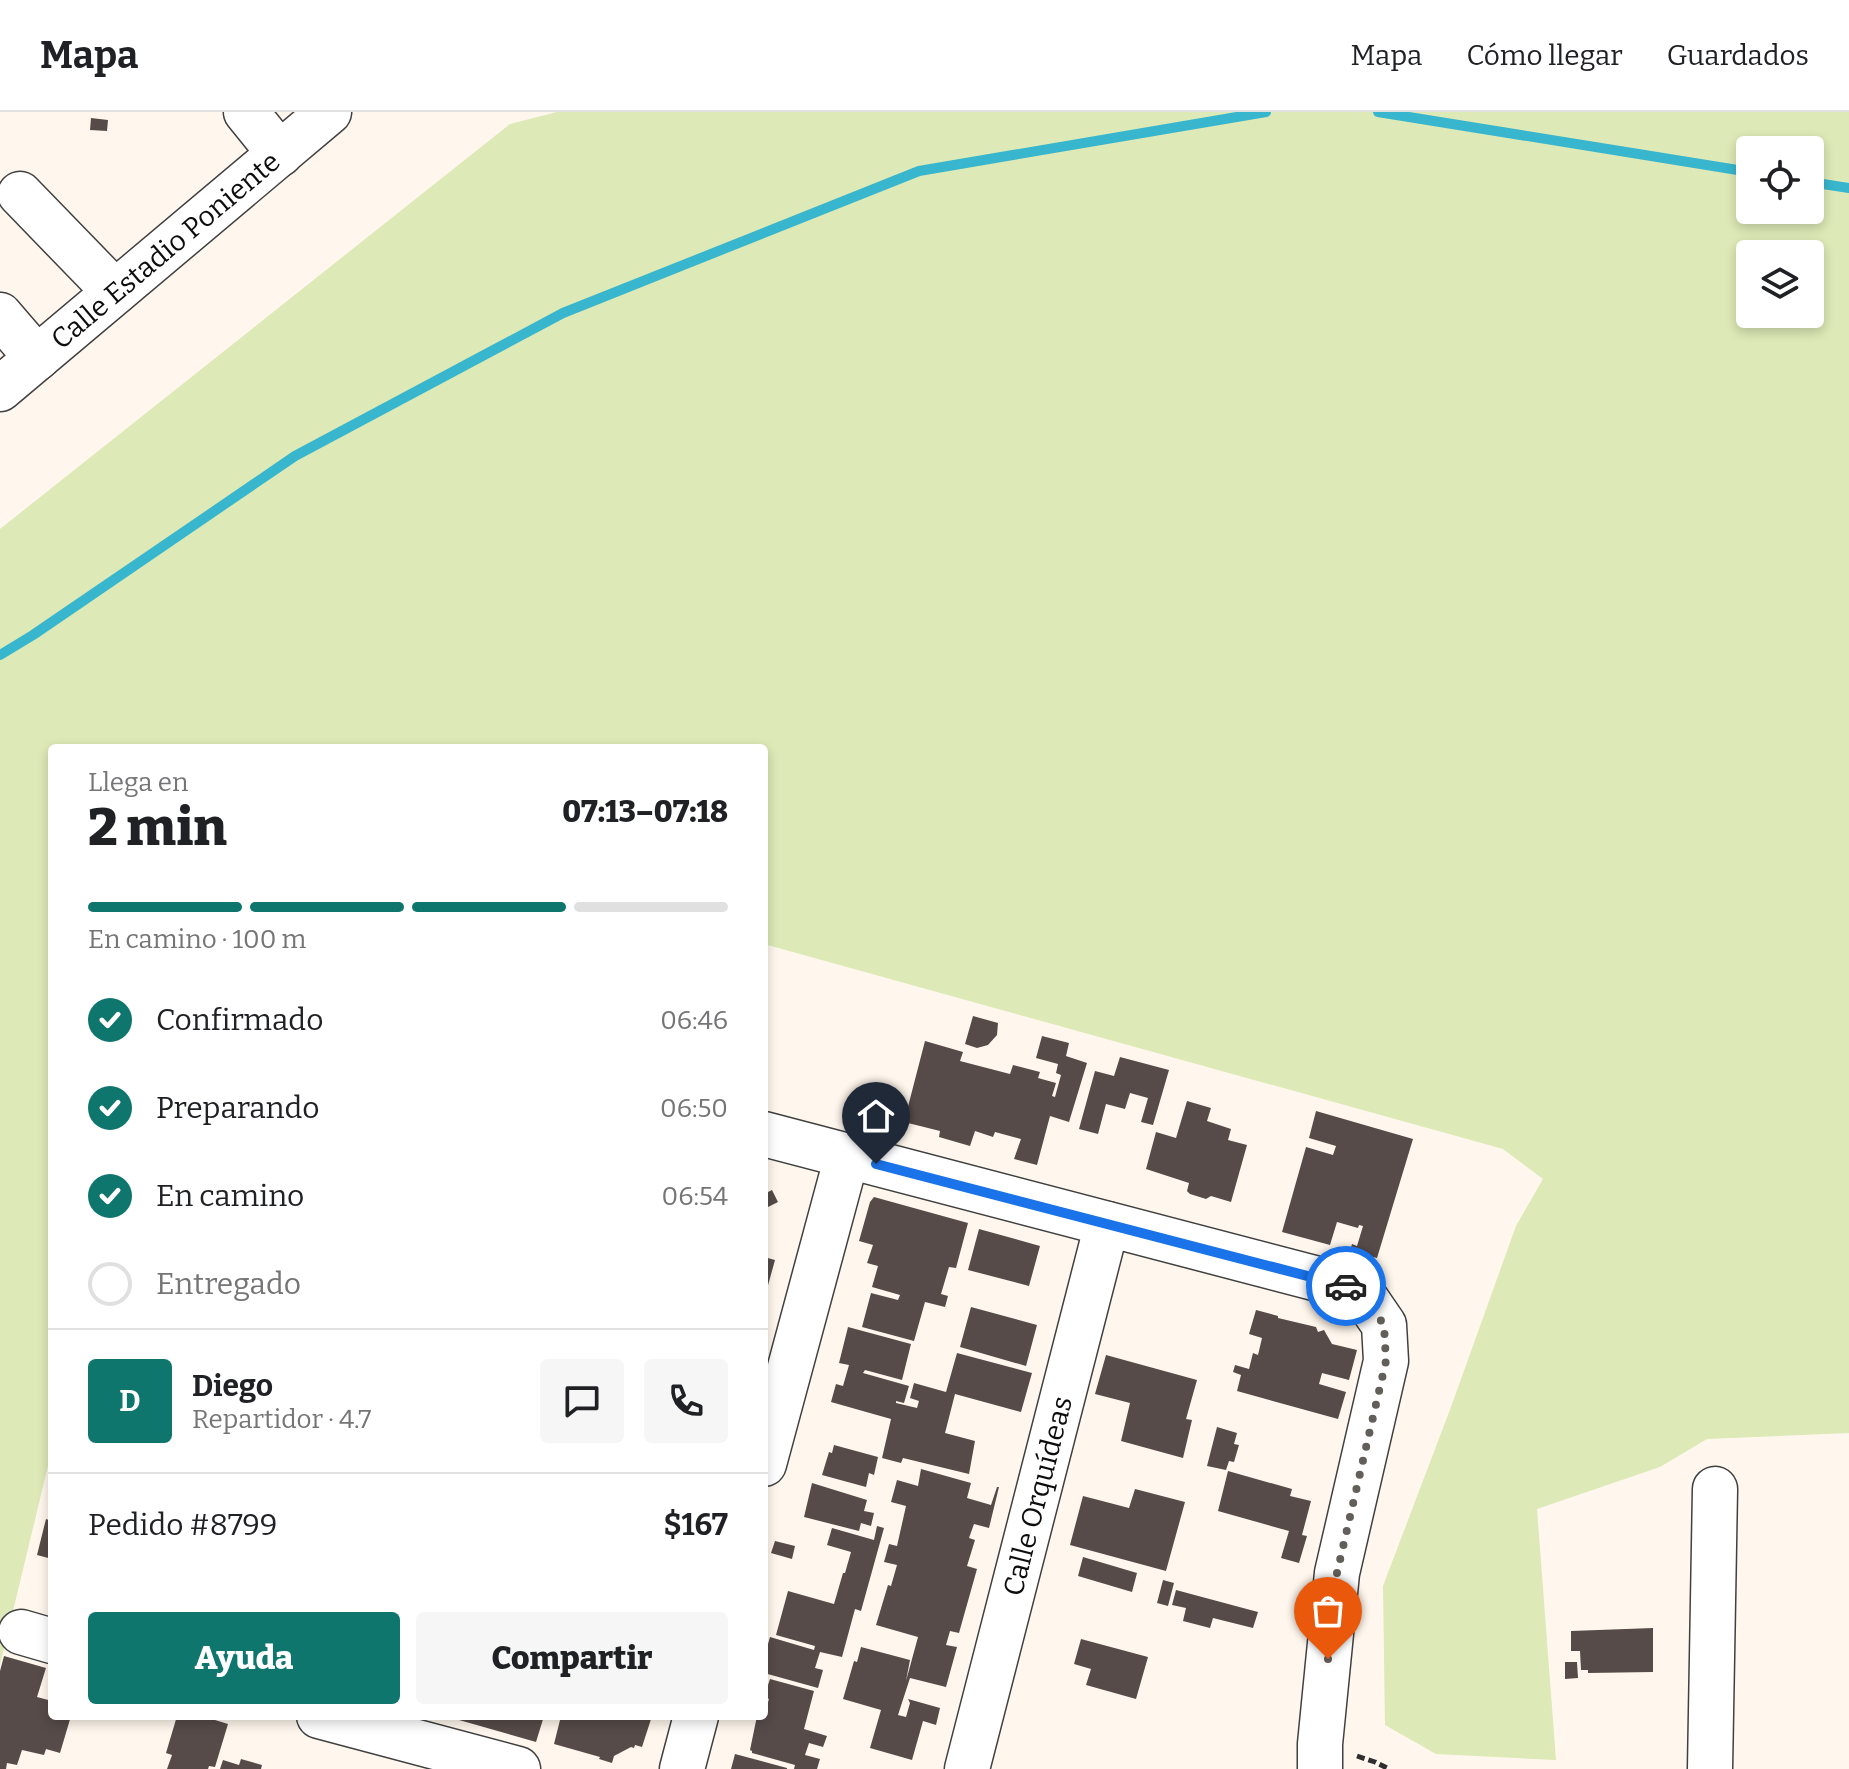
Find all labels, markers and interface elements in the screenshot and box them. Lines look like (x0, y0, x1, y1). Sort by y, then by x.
text: Mapa (40, 32, 138, 78)
text: Mapa (1351, 39, 1422, 72)
text: Cómo llegar (1466, 39, 1623, 72)
text: Guardados (1667, 39, 1809, 72)
map controls (1736, 136, 1824, 328)
button: locate (1736, 136, 1824, 224)
street label: Calle Estadio Poniente (45, 145, 287, 356)
button: layers (1736, 240, 1824, 328)
text: Llega en (88, 767, 188, 798)
text: 07:13–07:18 (562, 794, 728, 830)
text: 2 min (88, 796, 227, 859)
text: En camino · 100 m (88, 924, 306, 955)
icon: check (88, 998, 132, 1042)
text: Confirmado (156, 1002, 323, 1038)
text: 06:46 (660, 1005, 728, 1036)
pin (842, 1082, 910, 1164)
icon: check (88, 1086, 132, 1130)
text: Preparando (156, 1090, 320, 1126)
text: 06:50 (660, 1093, 728, 1124)
icon: home (854, 1094, 898, 1138)
icon: check (88, 1174, 132, 1218)
text: En camino (156, 1178, 304, 1214)
text: 06:54 (662, 1181, 728, 1212)
courier (1306, 1246, 1386, 1326)
icon: car (1324, 1264, 1368, 1308)
text: Entregado (156, 1266, 301, 1302)
button: chat (540, 1359, 624, 1443)
button: phone (644, 1359, 728, 1443)
text: Diego (192, 1368, 273, 1404)
text: D (119, 1383, 141, 1419)
street label: Calle Orquídeas (996, 1393, 1079, 1599)
text: Repartidor · 4.7 (192, 1404, 371, 1435)
text: Pedido #8799 (88, 1507, 277, 1543)
text: $167 (664, 1507, 728, 1543)
pin (1294, 1577, 1362, 1659)
icon: bag (1306, 1589, 1350, 1633)
button: Ayuda (88, 1612, 400, 1704)
button: Compartir (416, 1612, 728, 1704)

